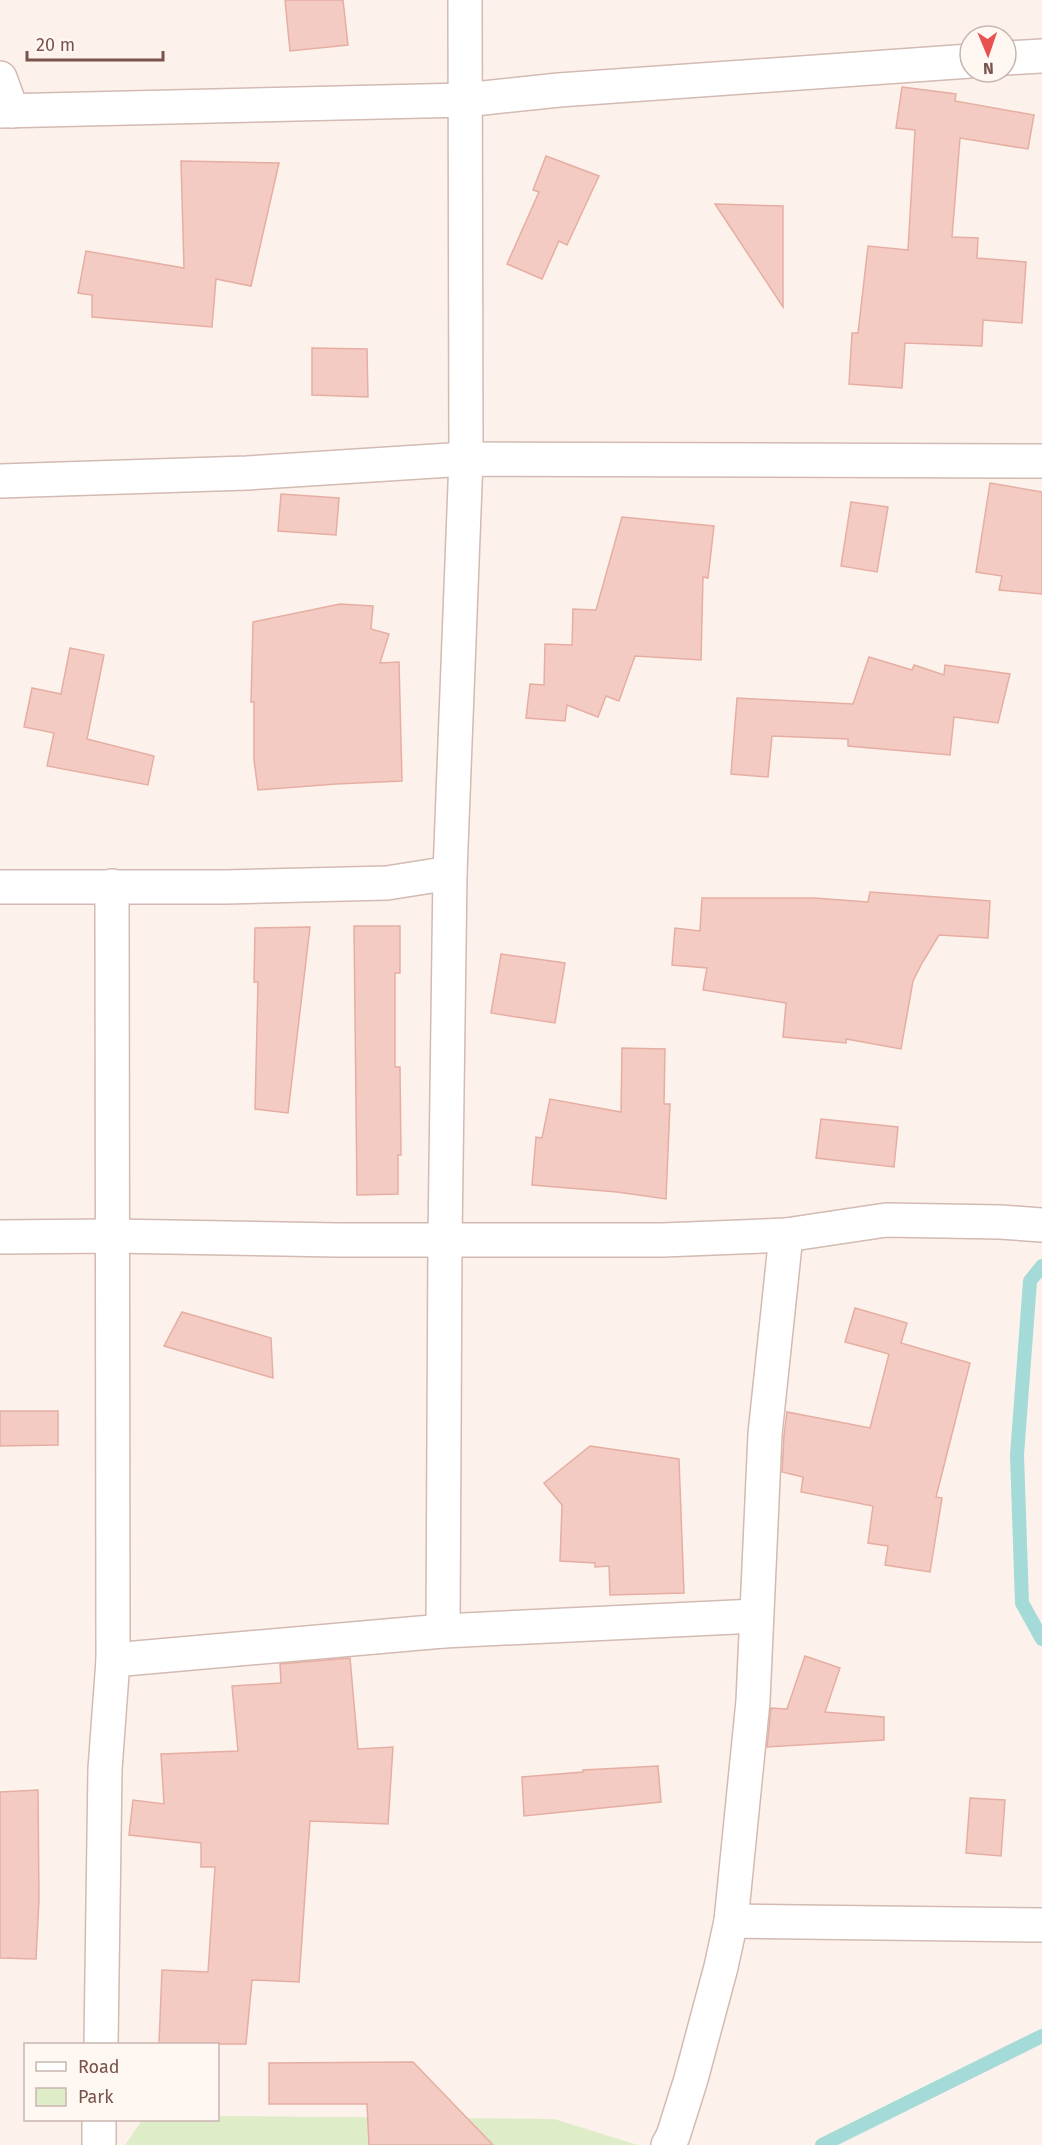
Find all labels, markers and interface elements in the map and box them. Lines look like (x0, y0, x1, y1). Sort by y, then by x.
scale bar (27, 24, 164, 62)
north arrow (958, 24, 1018, 84)
text: 20 m (36, 34, 75, 56)
text: N (983, 59, 994, 78)
legend (24, 2043, 219, 2121)
text: Road (78, 2056, 120, 2078)
text: Park (78, 2086, 114, 2108)

